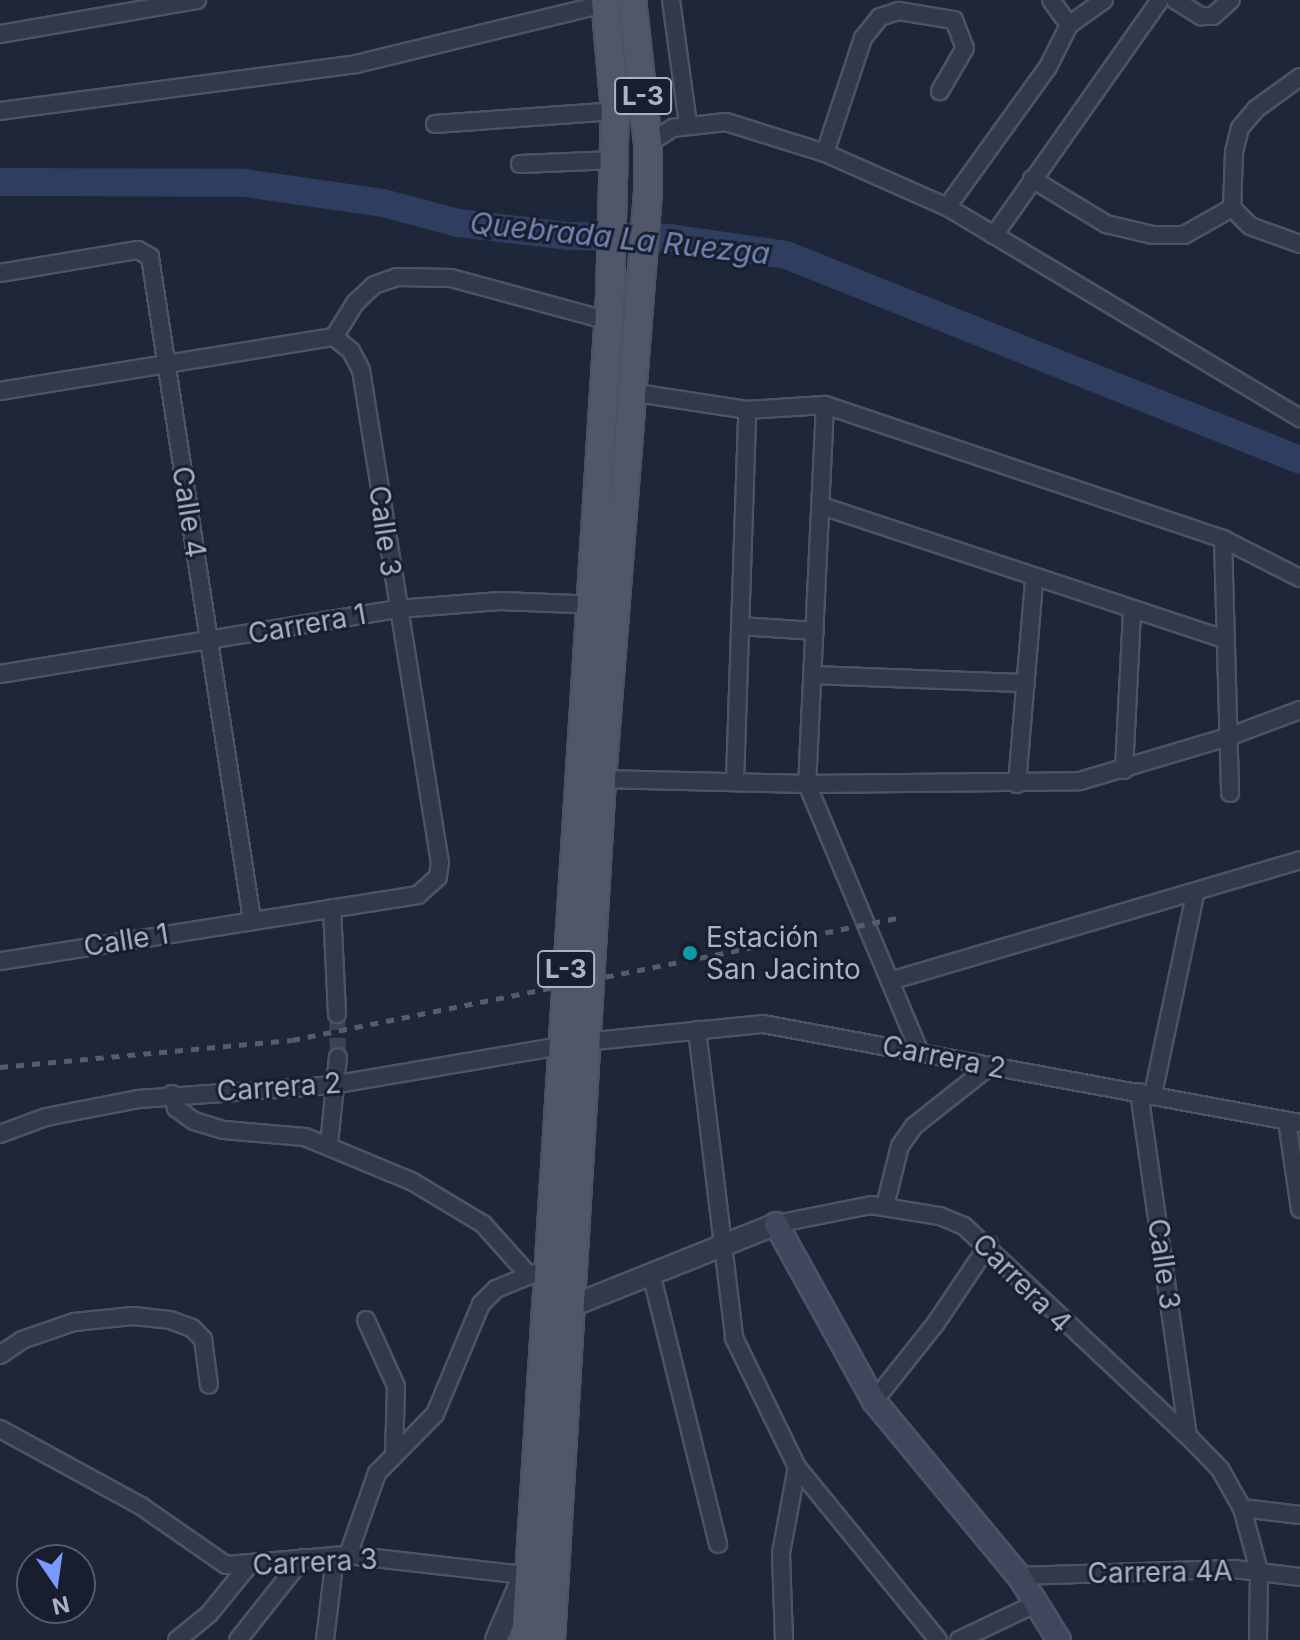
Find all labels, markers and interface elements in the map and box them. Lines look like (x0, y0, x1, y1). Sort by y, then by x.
road number: L-3 (613, 74, 673, 118)
water label: Quebrada La Ruezga (468, 204, 772, 272)
street label: Calle 4 (165, 464, 213, 560)
street label: Calle 3 (362, 483, 408, 579)
street label: Carrera 1 (245, 597, 369, 651)
street label: Calle 1 (81, 917, 171, 963)
place label: Estación San Jacinto (706, 920, 861, 986)
marker: Estación San Jacinto (681, 944, 699, 962)
road number: L-3 (536, 947, 596, 991)
street label: Carrera 2 (880, 1029, 1008, 1085)
street label: Carrera 2 (216, 1066, 342, 1108)
street label: Calle 3 (1141, 1216, 1187, 1312)
street label: Carrera 4 (966, 1227, 1078, 1339)
street label: Carrera 3 (252, 1542, 378, 1582)
north arrow (16, 1544, 96, 1624)
street label: Carrera 4A (1087, 1554, 1233, 1590)
text: N (50, 1591, 72, 1620)

